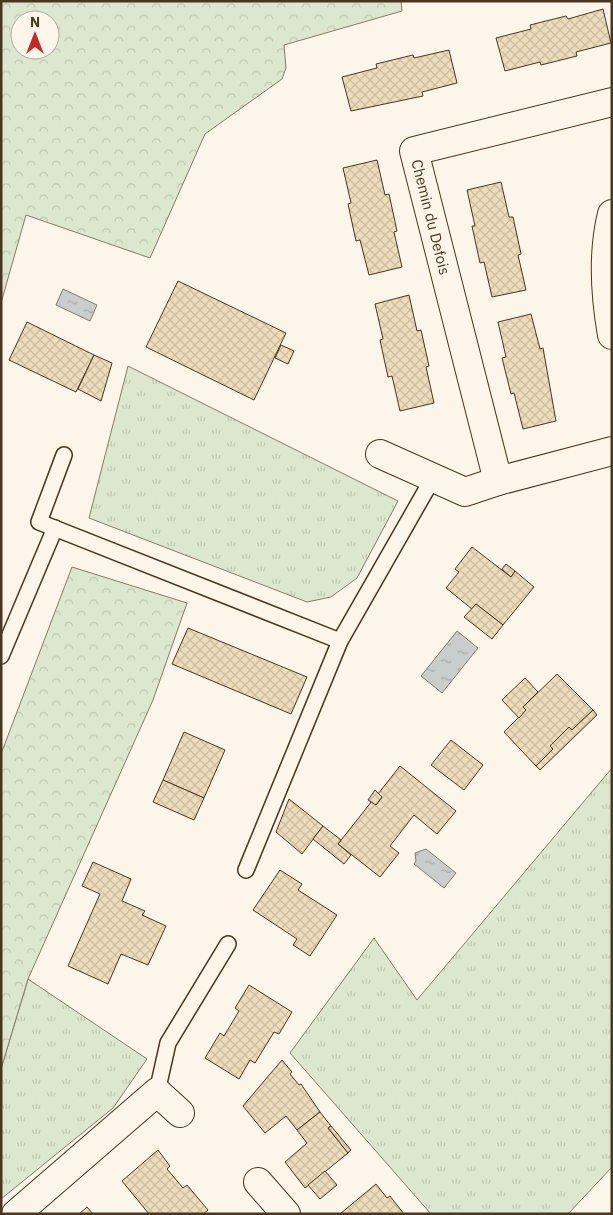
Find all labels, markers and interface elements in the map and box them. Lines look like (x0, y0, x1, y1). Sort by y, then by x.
north arrow (10, 10, 60, 60)
text: N (30, 13, 40, 31)
street label: Chemin du Defois (407, 157, 455, 277)

